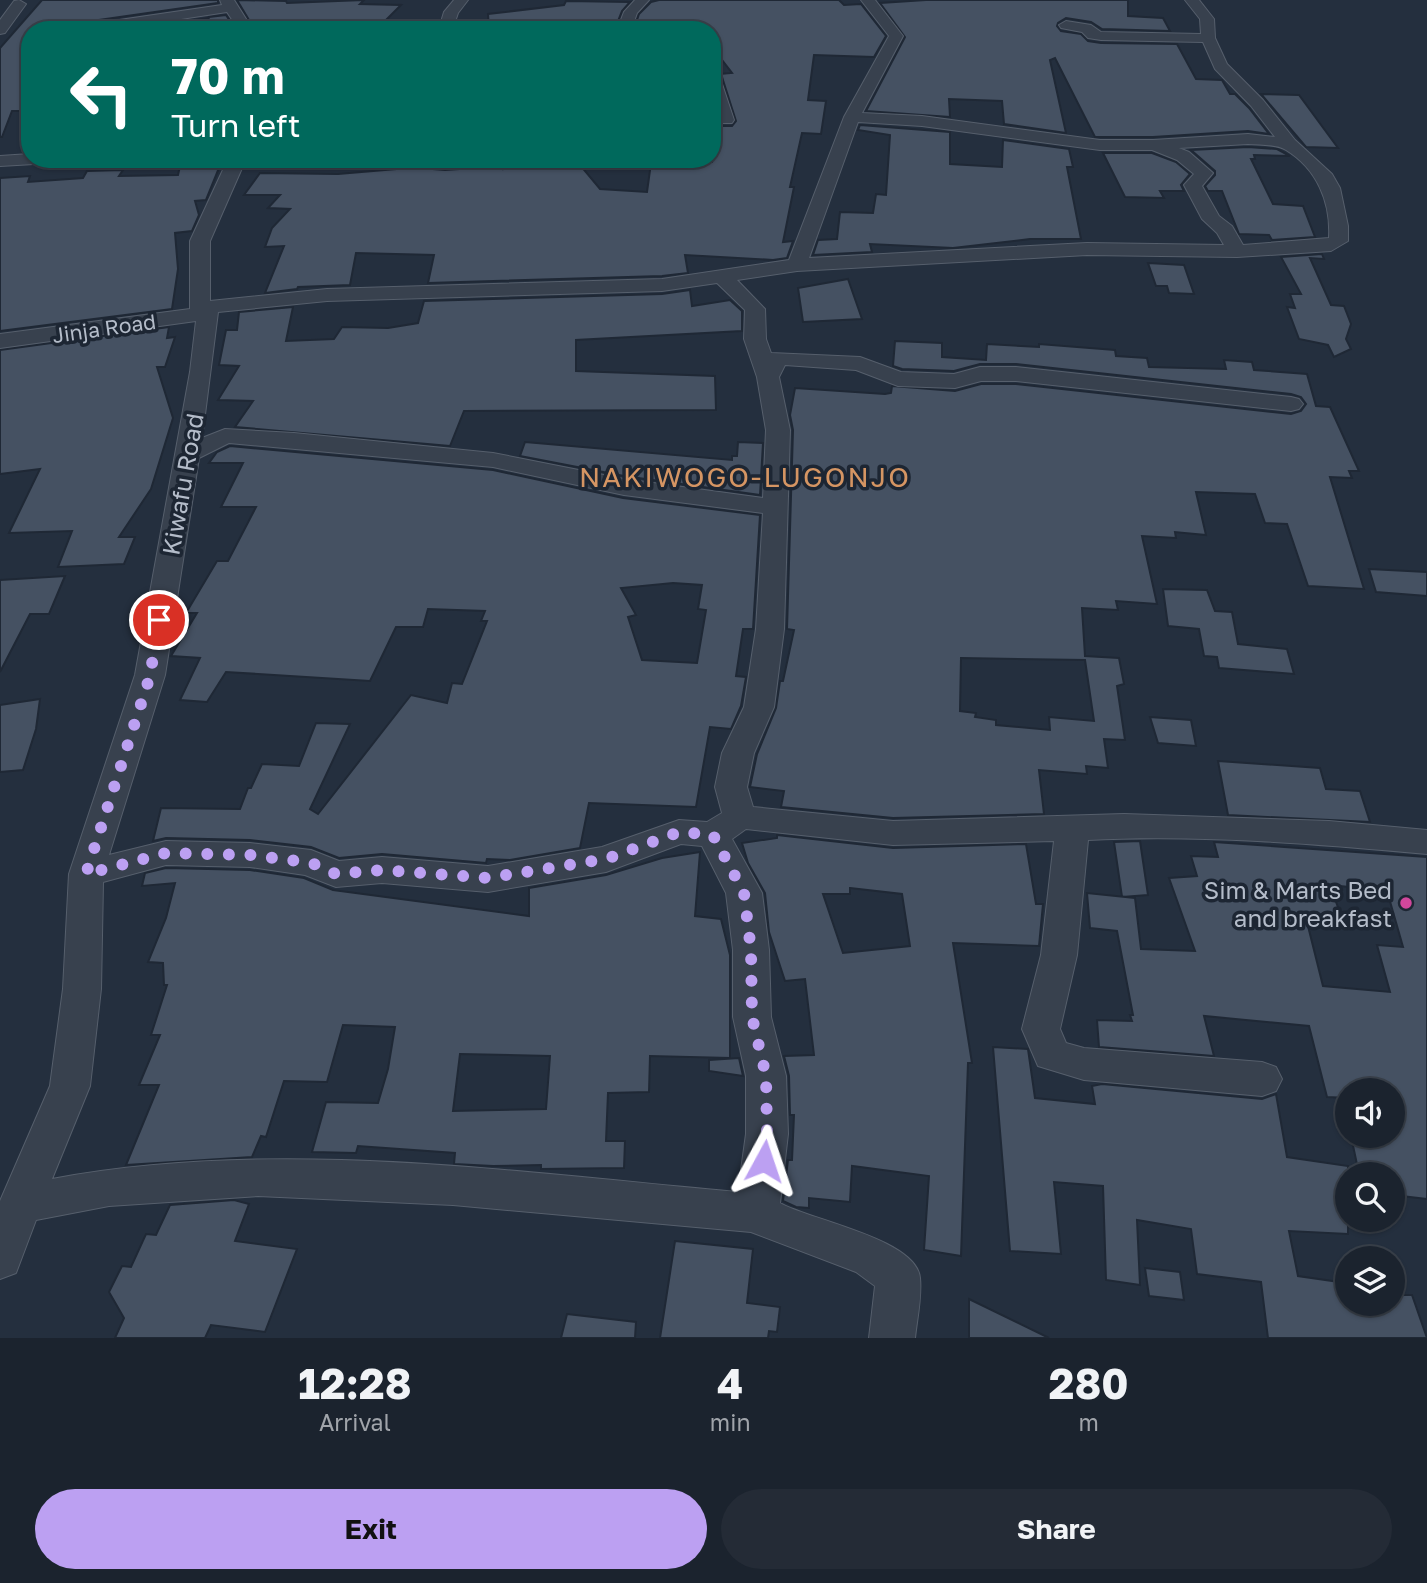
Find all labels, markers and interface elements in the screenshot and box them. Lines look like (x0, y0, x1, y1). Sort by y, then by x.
text: 70 m (171, 46, 285, 105)
icon: left (56, 49, 147, 140)
text: Turn left (171, 106, 300, 144)
street label: Jinja Road (51, 308, 157, 348)
street label: Kiwafu Road (155, 411, 209, 557)
district label: NAKIWOGO-LUGONJO (579, 460, 911, 493)
pin (129, 590, 189, 650)
icon: arrive (140, 601, 178, 639)
place label: Sim & Marts Bed and breakfast (1204, 875, 1392, 932)
marker: Sim & Marts Bed and breakfast (1398, 895, 1414, 911)
map controls (1335, 1078, 1405, 1316)
button: sound (1335, 1078, 1405, 1148)
position arrow (727, 1124, 801, 1198)
button: search (1335, 1162, 1405, 1232)
button: layers (1335, 1246, 1405, 1316)
text: 12:28 (298, 1358, 412, 1408)
text: 4 (717, 1358, 743, 1408)
text: 280 (1049, 1358, 1129, 1408)
text: Arrival (319, 1408, 391, 1436)
text: min (710, 1408, 751, 1436)
text: m (1079, 1408, 1099, 1436)
button: Exit (35, 1489, 707, 1569)
button: Share (721, 1489, 1392, 1569)

